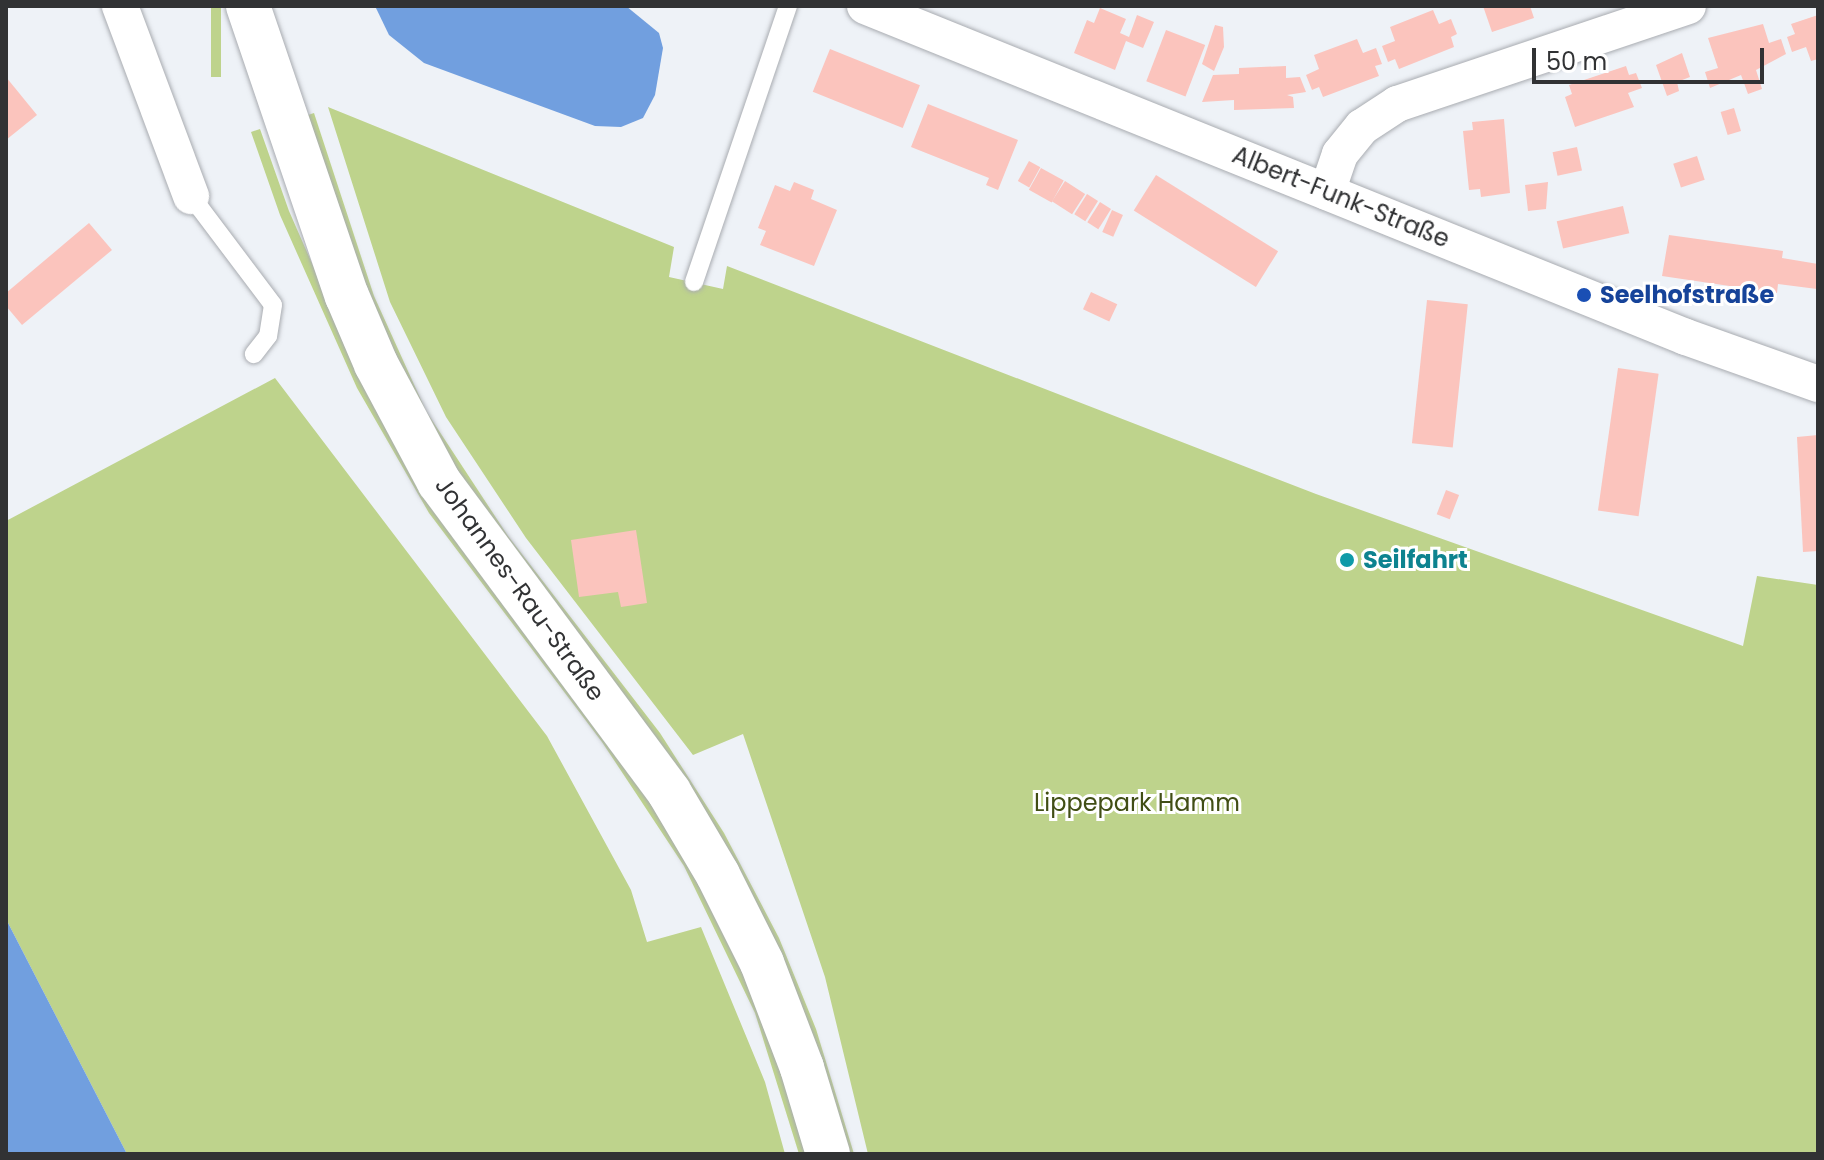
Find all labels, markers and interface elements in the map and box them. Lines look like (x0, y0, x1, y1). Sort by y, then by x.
scale bar (1536, 32, 1768, 82)
text: 50 m (1546, 45, 1607, 78)
street label: Albert-Funk-Straße (1228, 140, 1454, 254)
place label: Seelhofstraße (1600, 281, 1774, 309)
marker: Seelhofstraße (1575, 286, 1593, 304)
street label: Johannes-Rau-Straße (429, 471, 611, 707)
place label: Seilfahrt (1363, 546, 1468, 574)
marker: Seilfahrt (1338, 551, 1356, 569)
park label: Lippepark Hamm (1034, 789, 1240, 817)

